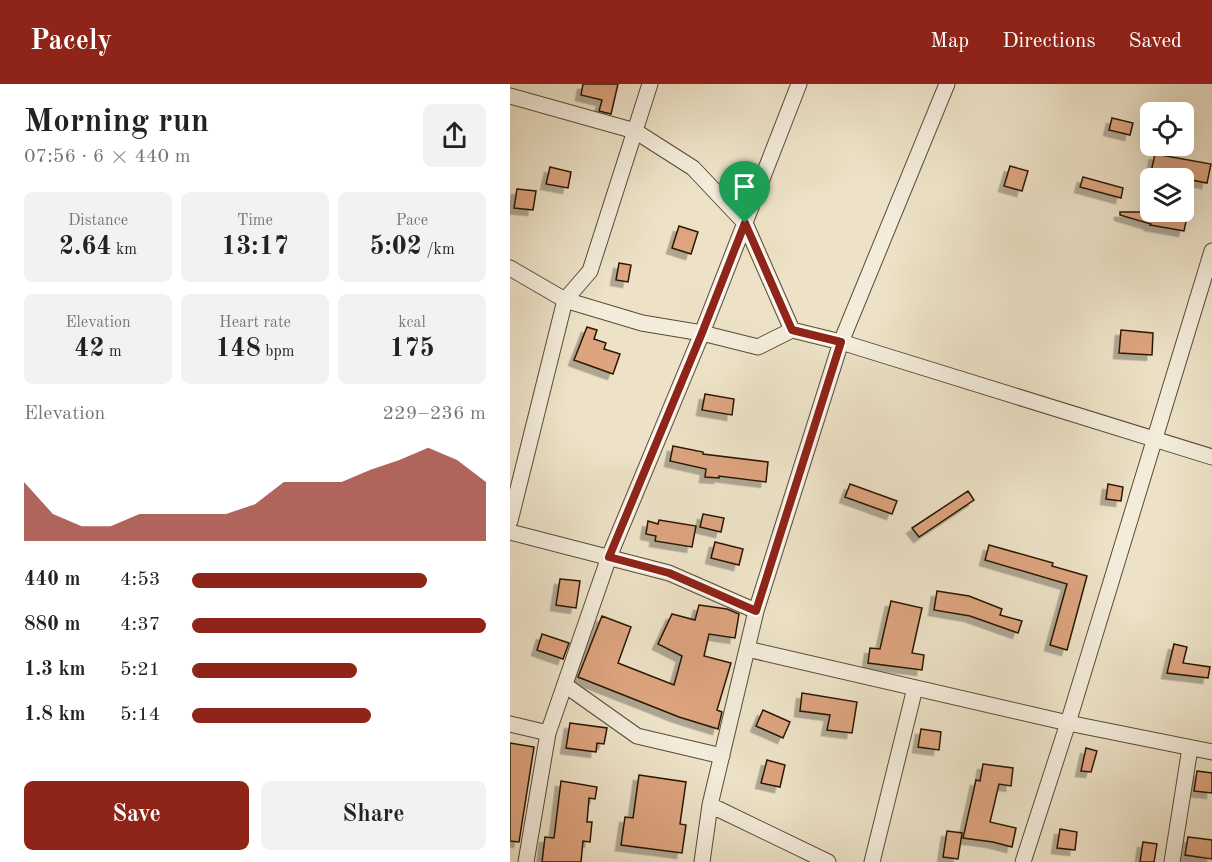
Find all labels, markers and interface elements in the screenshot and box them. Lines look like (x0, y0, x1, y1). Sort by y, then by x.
text: Pacely (30, 28, 112, 56)
text: Map (930, 31, 969, 52)
text: Directions (1002, 31, 1096, 52)
text: Saved (1129, 31, 1182, 52)
map controls (1140, 102, 1194, 222)
button: locate (1140, 102, 1194, 156)
button: share (423, 104, 486, 167)
text: Morning run (24, 106, 209, 139)
text: 07:56 · 6 × 440 m (24, 147, 191, 167)
pin (719, 161, 770, 223)
button: layers (1140, 168, 1194, 222)
icon: arrive (728, 170, 761, 203)
text: Distance (68, 213, 128, 229)
text: Time (237, 213, 273, 229)
text: Pace (396, 213, 428, 229)
text: 2.64 (59, 234, 112, 260)
text: 13:17 (221, 234, 289, 260)
text: 5:02 (369, 234, 422, 260)
text: km (112, 242, 137, 258)
text: /km (422, 242, 455, 258)
text: Elevation (65, 315, 131, 331)
text: Heart rate (219, 315, 291, 331)
text: kcal (398, 315, 426, 331)
text: 42 (74, 336, 104, 362)
text: 148 (216, 336, 261, 362)
text: 175 (389, 336, 435, 362)
text: m (104, 344, 122, 360)
text: bpm (261, 344, 294, 360)
text: Elevation (24, 404, 105, 424)
text: 229–236 m (383, 404, 486, 424)
text: 440 m (24, 570, 80, 590)
text: 4:53 (120, 570, 160, 590)
text: 880 m (24, 615, 80, 635)
text: 4:37 (120, 615, 160, 635)
text: 1.3 km (24, 660, 86, 680)
text: 5:21 (120, 660, 160, 680)
text: 1.8 km (24, 705, 86, 725)
text: 5:14 (120, 705, 160, 725)
button: Save (24, 781, 249, 850)
button: Share (261, 781, 486, 850)

